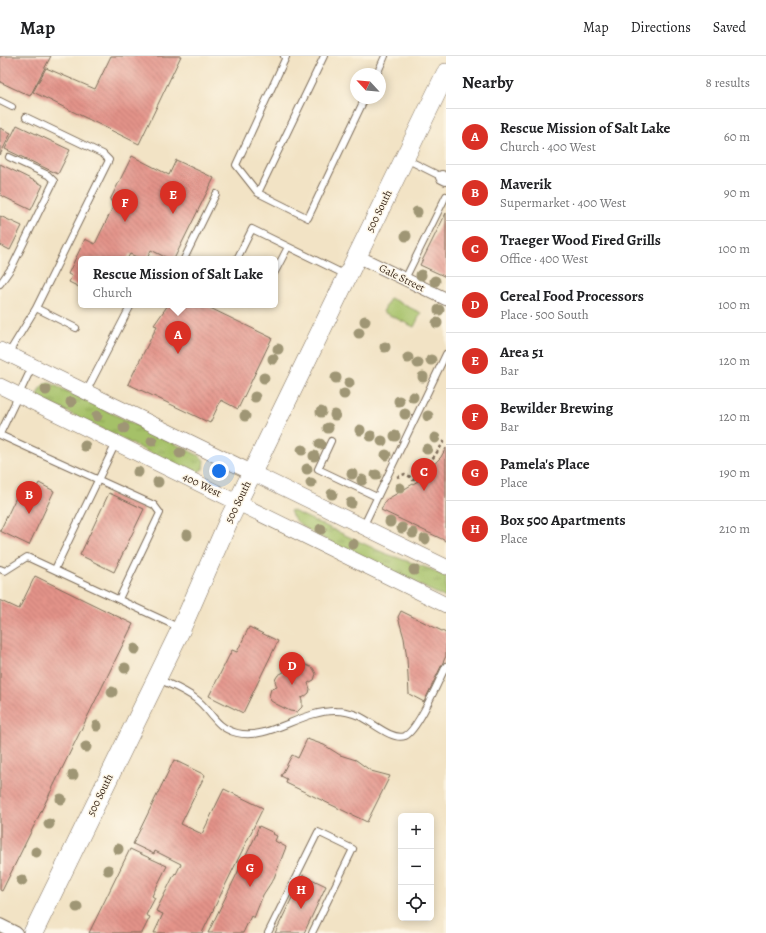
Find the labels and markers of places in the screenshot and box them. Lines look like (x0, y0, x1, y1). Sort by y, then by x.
pin: E (160, 181, 186, 214)
pin: F (112, 189, 138, 222)
pin: A (165, 321, 191, 354)
pin: C (411, 458, 437, 491)
pin: B (16, 481, 42, 514)
pin: D (279, 652, 305, 685)
pin: G (237, 854, 263, 887)
pin: H (288, 876, 314, 909)

